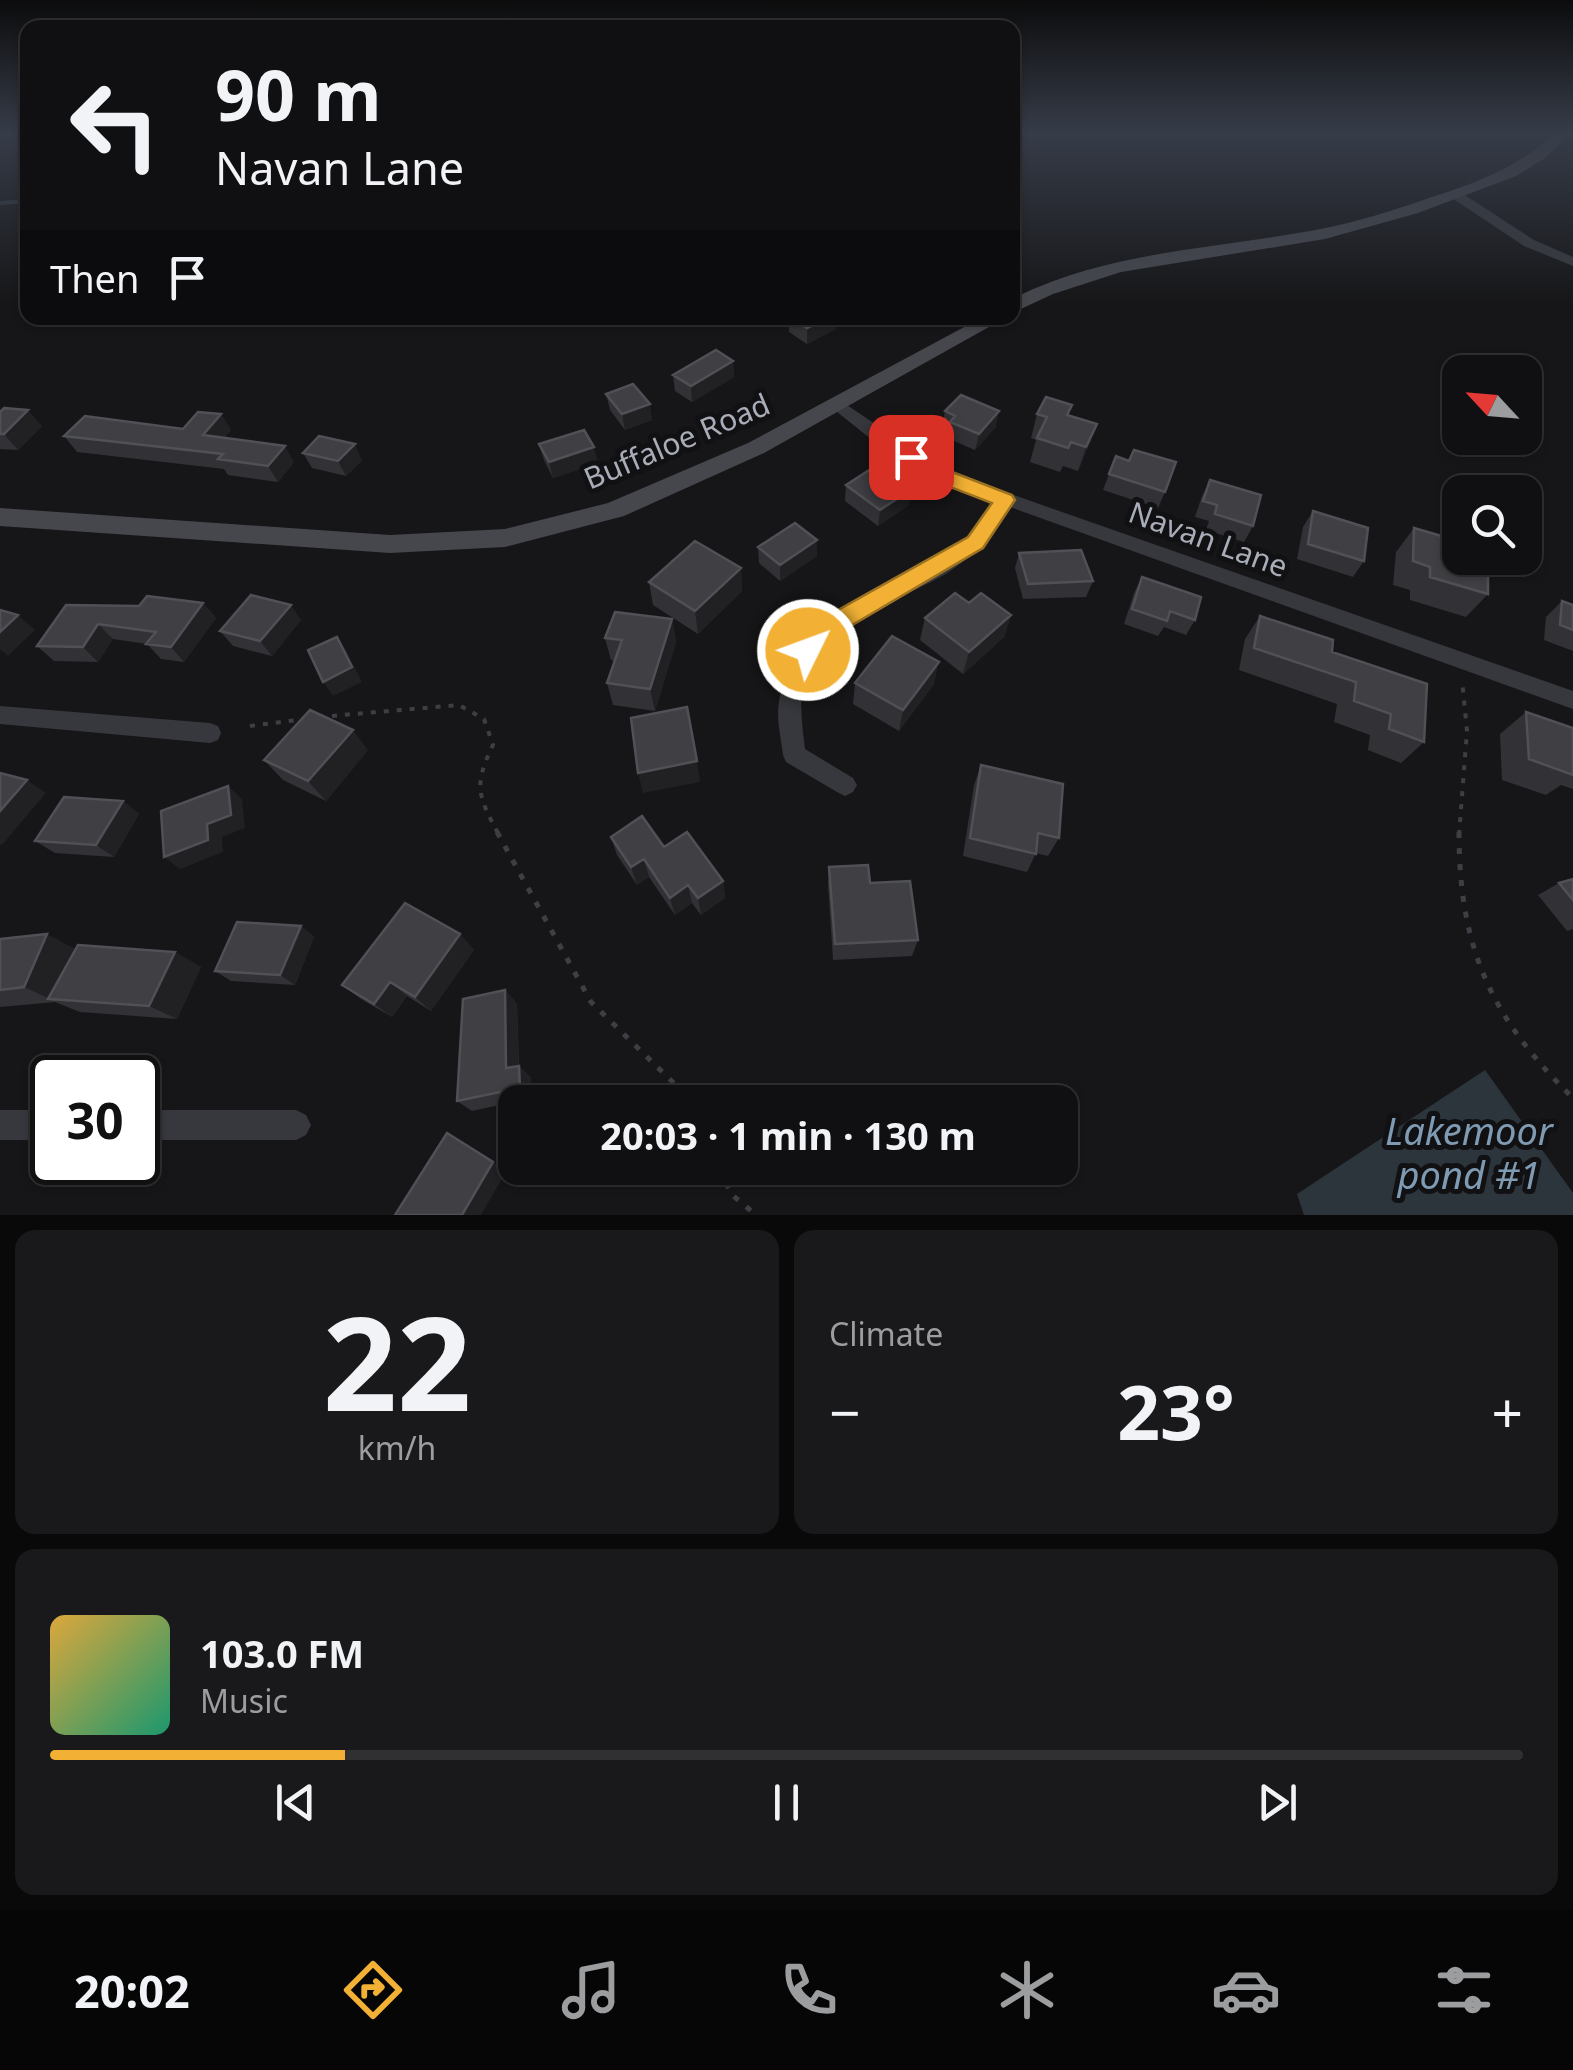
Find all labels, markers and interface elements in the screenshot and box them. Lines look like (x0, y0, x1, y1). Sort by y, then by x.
text: 90 m (215, 46, 382, 142)
icon: left (50, 60, 180, 190)
text: Navan Lane (215, 137, 464, 198)
icon: arrive (160, 250, 215, 305)
text: Then (50, 252, 140, 304)
north arrow (1442, 355, 1542, 455)
map controls (1442, 355, 1542, 575)
street label: Buffaloe Road (577, 383, 776, 498)
pin (869, 415, 954, 500)
icon: arrive (884, 430, 939, 485)
button: search (1442, 475, 1542, 575)
street label: Navan Lane (1123, 491, 1294, 586)
position arrow (756, 598, 860, 702)
speed limit sign: 30 (30, 1055, 160, 1185)
water label: Lakemoor pond #1 (1385, 1104, 1555, 1200)
text: 20:03 · 1 min · 130 m (600, 1109, 976, 1161)
text: 22 (323, 1272, 471, 1449)
text: Climate (829, 1312, 943, 1355)
text: 23° (1117, 1360, 1235, 1462)
text: − (829, 1374, 860, 1449)
text: + (1492, 1374, 1523, 1449)
text: km/h (358, 1426, 436, 1469)
text: 103.0 FM (200, 1627, 364, 1679)
text: Music (200, 1679, 288, 1722)
icon: previous (268, 1775, 323, 1830)
icon: pause (759, 1775, 814, 1830)
icon: next (1250, 1775, 1305, 1830)
icon: directions (338, 1955, 408, 2025)
icon: music (556, 1955, 626, 2025)
icon: phone (774, 1955, 844, 2025)
icon: climate (992, 1955, 1062, 2025)
icon: car (1211, 1955, 1281, 2025)
icon: filters (1429, 1955, 1499, 2025)
text: 20:02 (74, 1960, 190, 2021)

